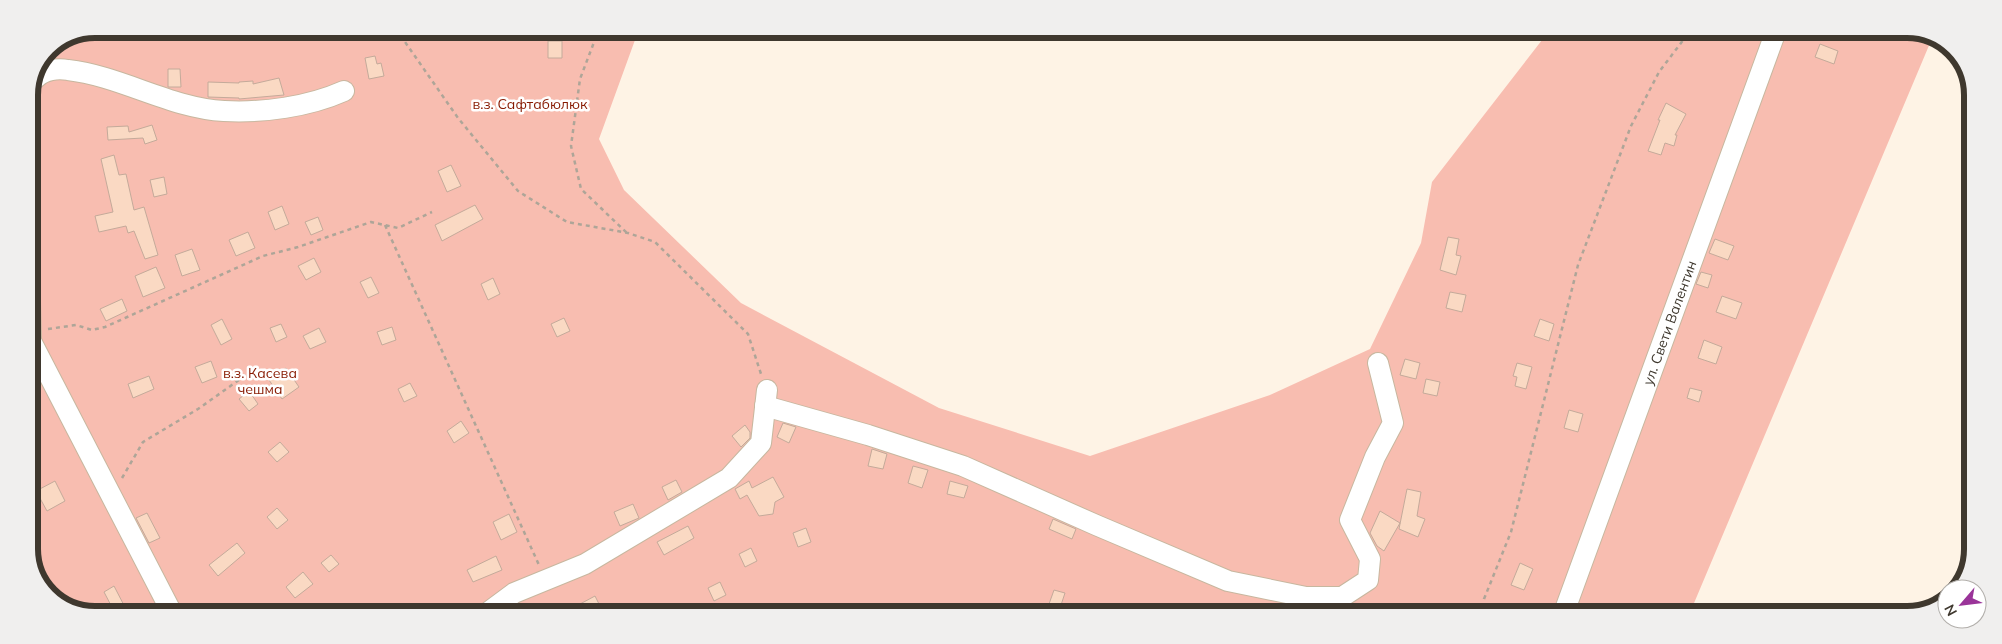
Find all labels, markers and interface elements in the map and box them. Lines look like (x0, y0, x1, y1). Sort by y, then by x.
park label: в.з. Сафтабюлюк (472, 95, 588, 113)
street label: ул. Свети Валентин (1639, 258, 1701, 388)
park label: в.з. Касева чешма (223, 364, 297, 398)
north arrow (1937, 579, 1987, 629)
text: N (1940, 601, 1961, 619)

